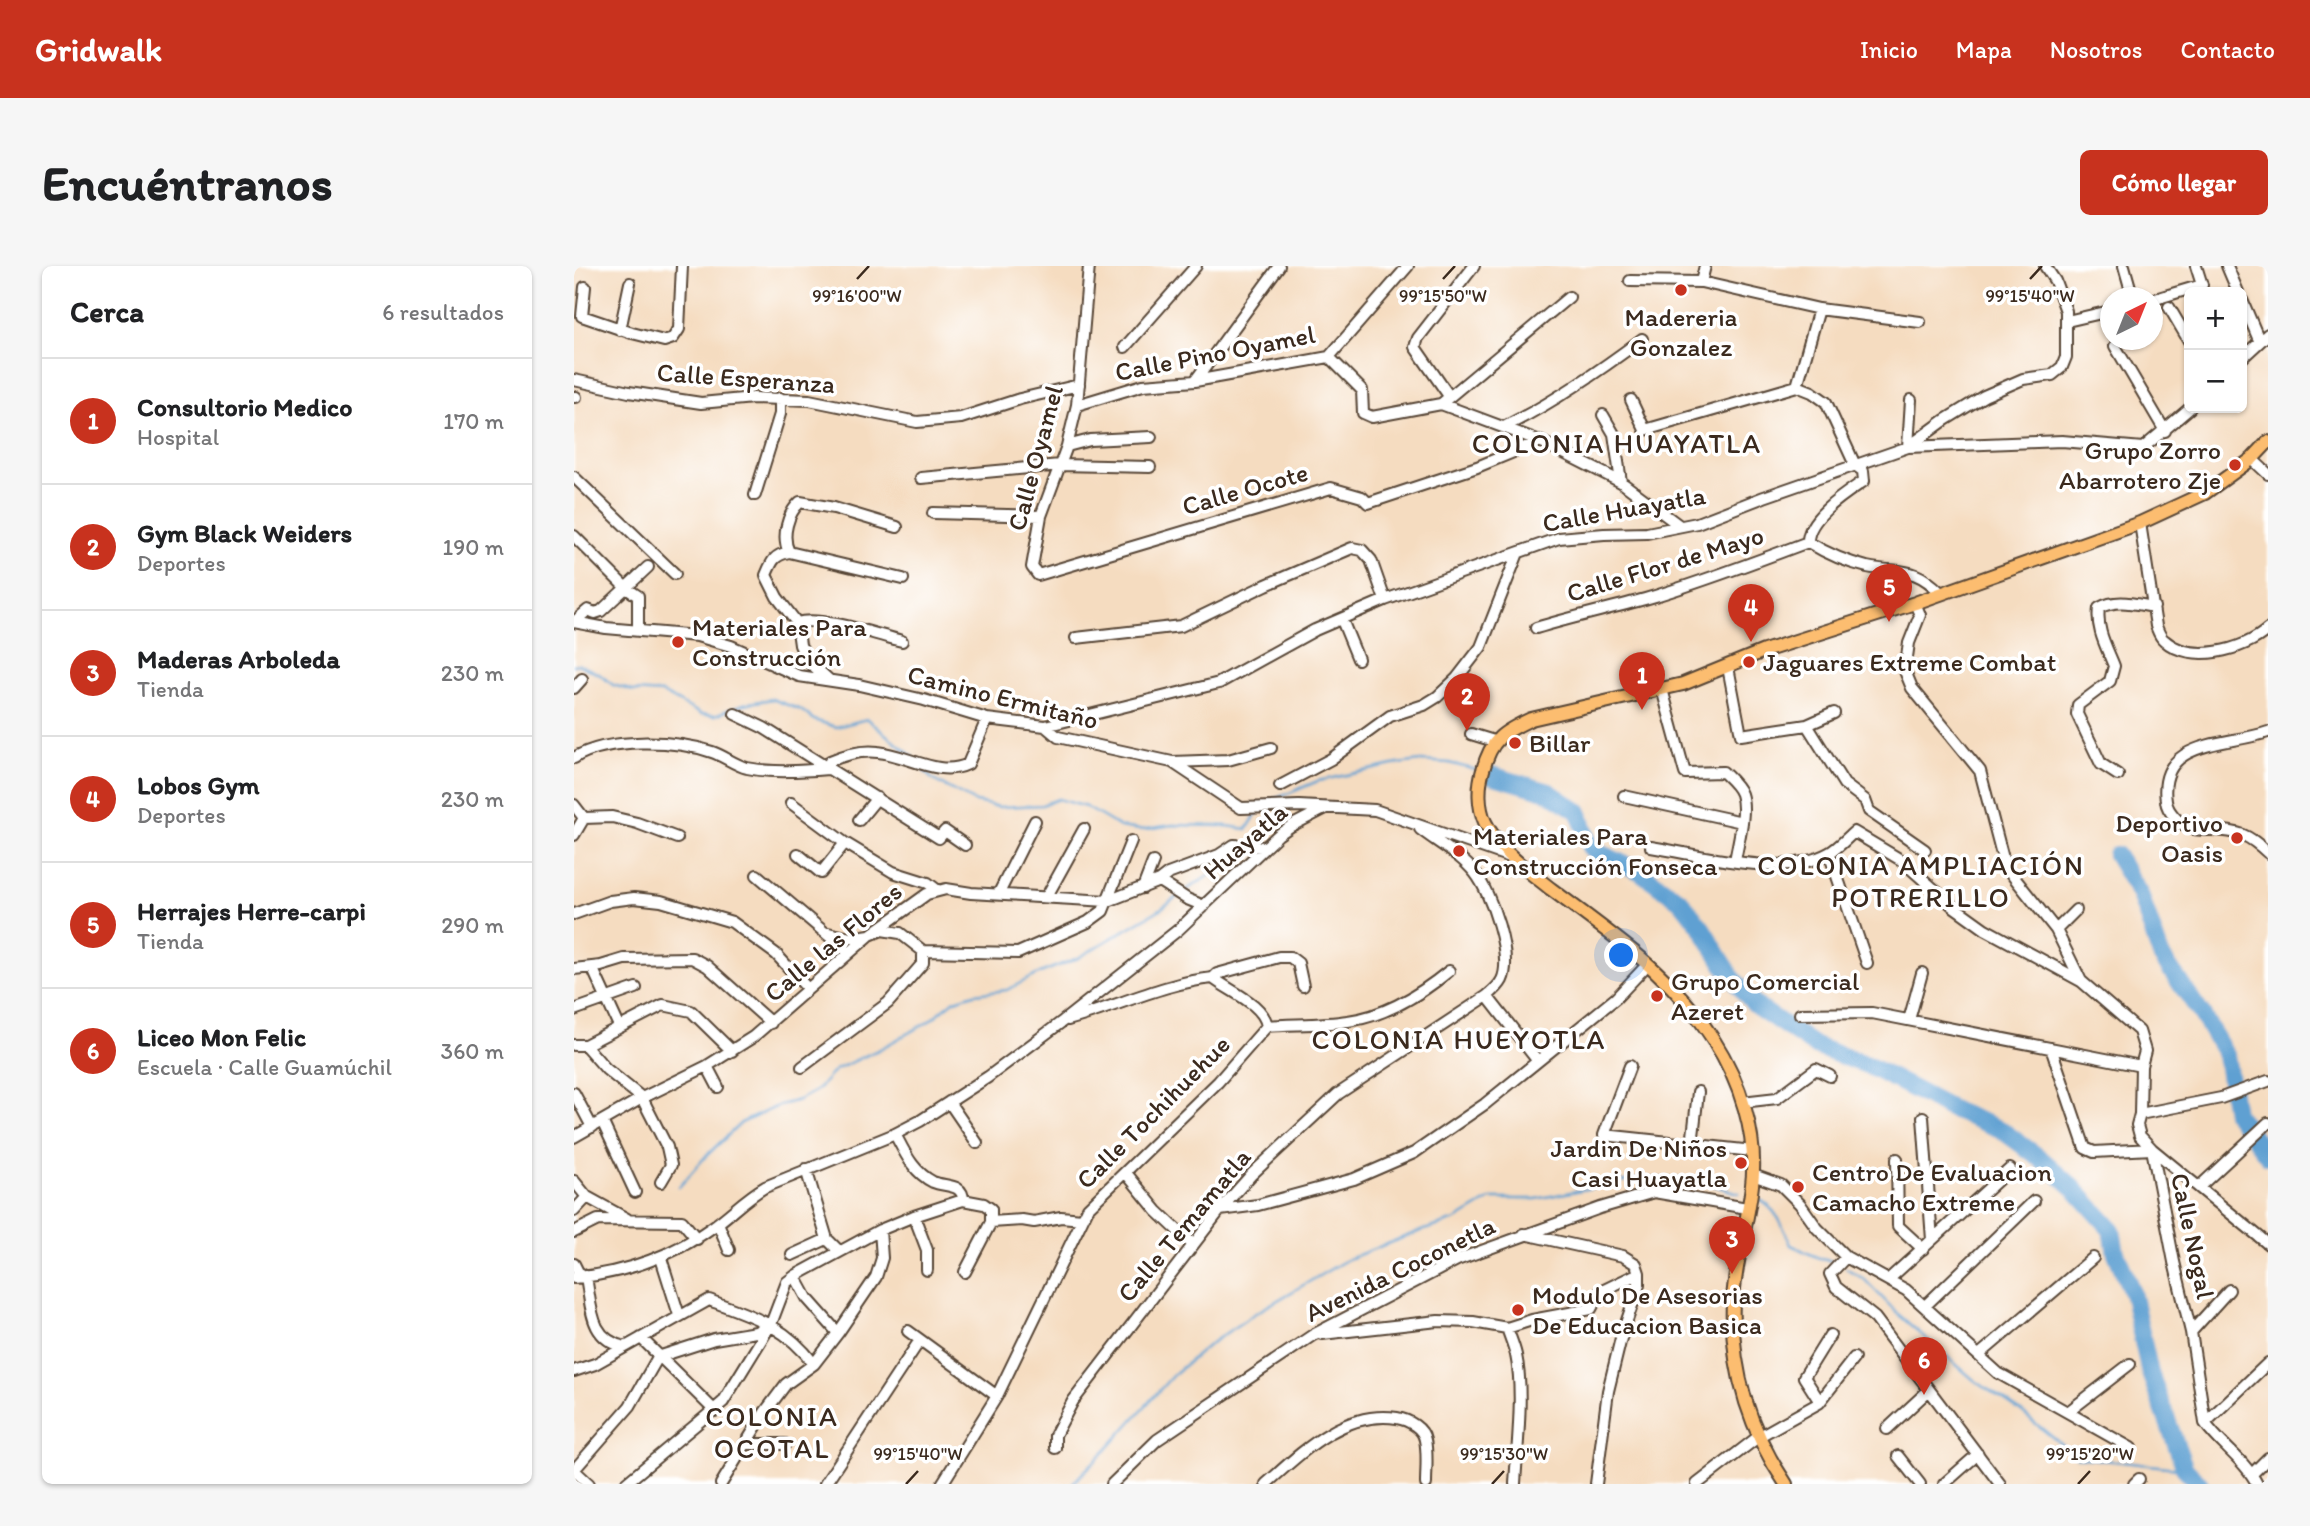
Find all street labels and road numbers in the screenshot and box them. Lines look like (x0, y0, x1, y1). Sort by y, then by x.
street label: Calle Pino Oyamel (1112, 318, 1318, 388)
street label: Calle Esperanza (656, 356, 836, 400)
street label: Calle Oyamel (1000, 382, 1070, 534)
street label: Calle Ocote (1178, 456, 1312, 522)
street label: Calle Huayatla (1540, 479, 1708, 539)
street label: Calle Flor de Mayo (1563, 519, 1767, 609)
street label: Camino Ermitaño (904, 658, 1102, 736)
street label: Huayatla (1196, 795, 1294, 886)
street label: Calle las Flores (758, 875, 908, 1009)
street label: Calle Tochihuehue (1069, 1028, 1237, 1196)
street label: Calle Temamatla (1110, 1141, 1258, 1308)
street label: Calle Nogal (2164, 1170, 2222, 1302)
street label: Avenida Coconetla (1300, 1209, 1501, 1329)

